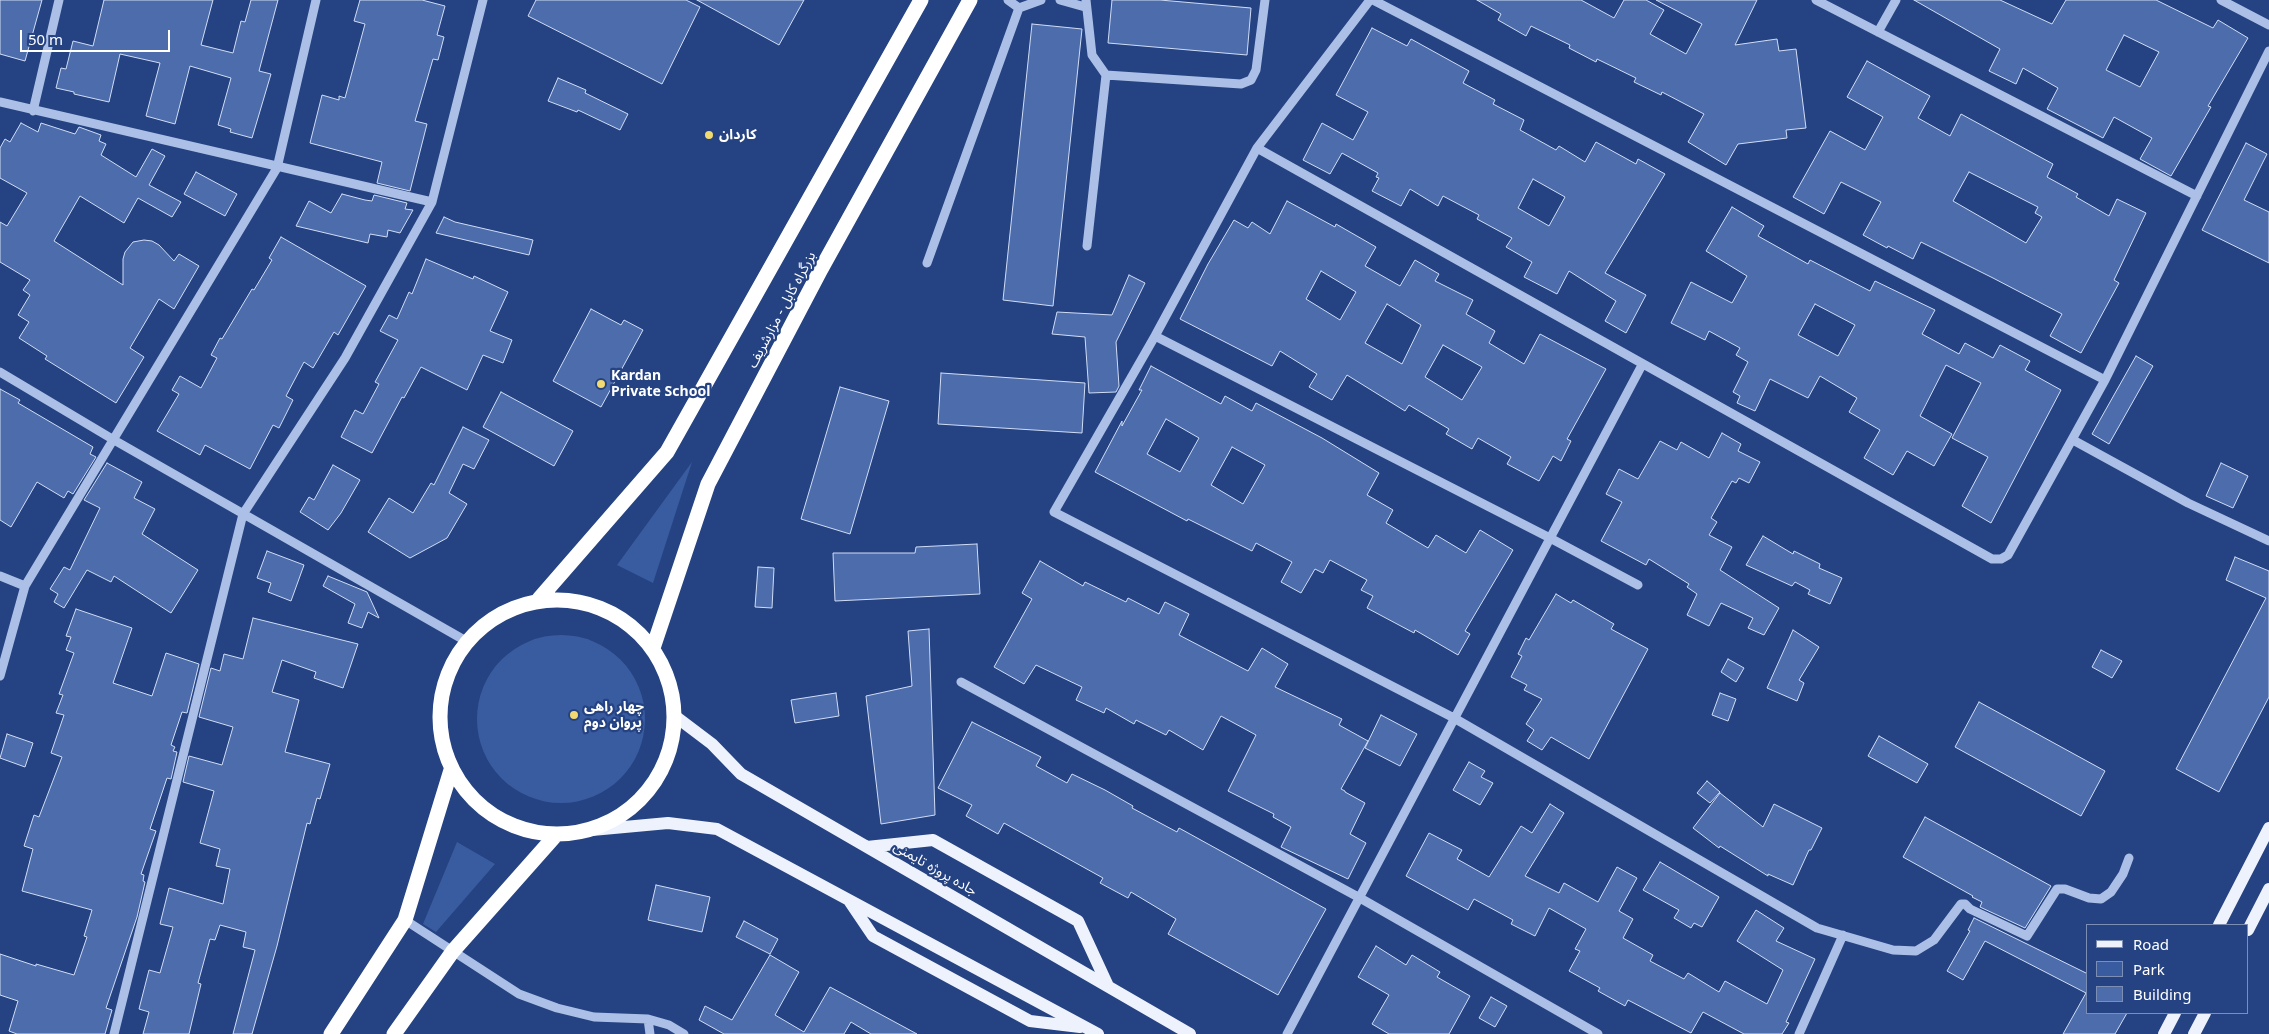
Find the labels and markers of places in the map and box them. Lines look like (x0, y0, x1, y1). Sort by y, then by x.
place label: کاردان (719, 127, 757, 143)
marker: کاردان (703, 129, 715, 141)
place label: Kardan Private School (611, 368, 710, 401)
marker: Kardan Private School (595, 378, 607, 390)
place label: چهار راهی پروان دوم (584, 699, 644, 732)
marker: چهار راهی پروان دوم (568, 709, 580, 721)

